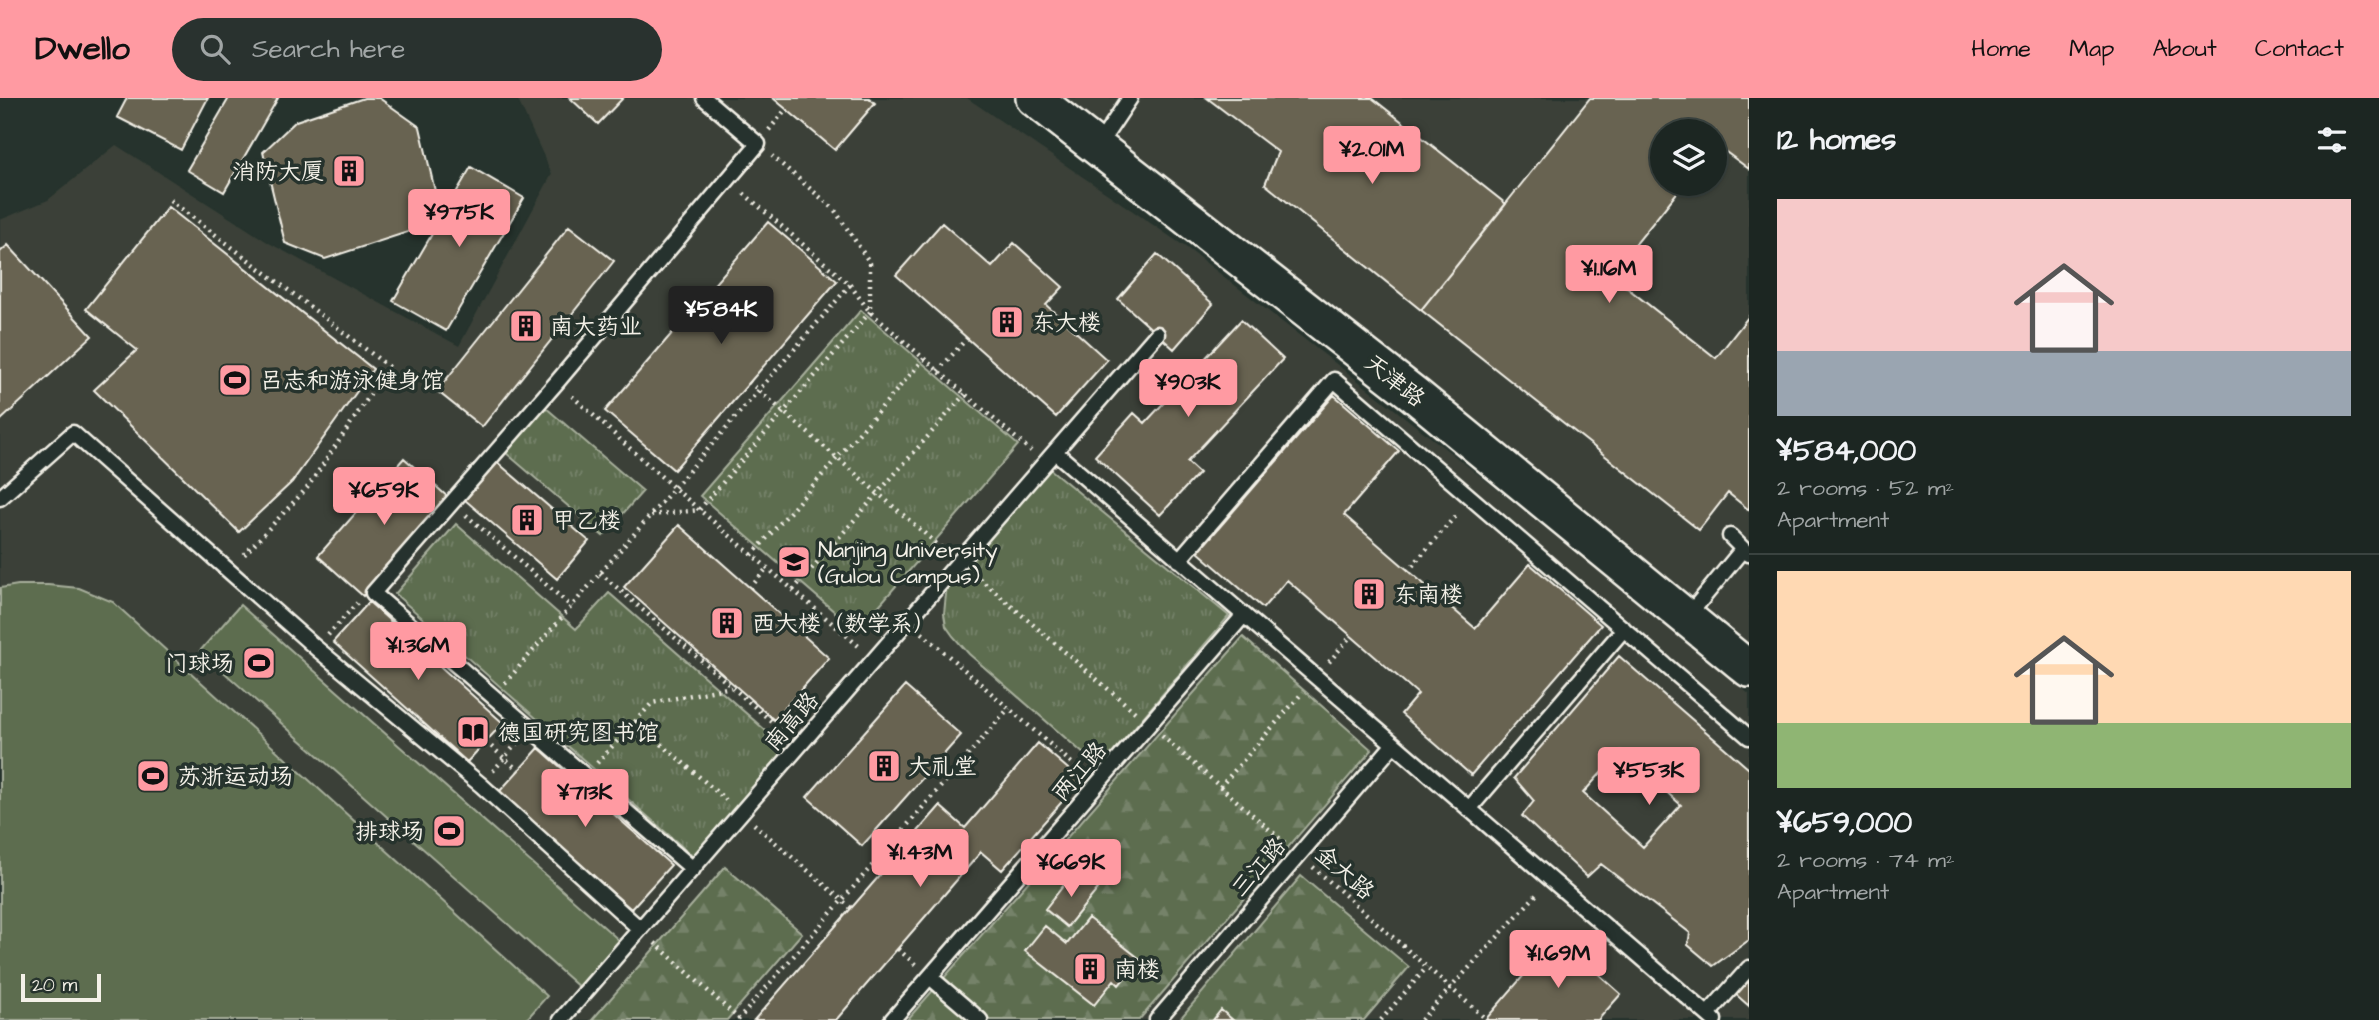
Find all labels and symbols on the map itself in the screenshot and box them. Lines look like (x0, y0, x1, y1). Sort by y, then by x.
pin: ¥2.01M (1315, 126, 1429, 186)
building icon: 消防大厦 (330, 152, 368, 190)
place label: 消防大厦 (232, 156, 324, 188)
pin: ¥975K (410, 190, 508, 249)
pin: ¥1.16M (1552, 246, 1666, 305)
pin: ¥584K (672, 286, 770, 346)
building icon: 东大楼 (988, 303, 1026, 341)
building icon: 南大药业 (507, 307, 545, 345)
place label: 东大楼 (1032, 307, 1101, 339)
place label: 南大药业 (550, 311, 642, 343)
street label: 天津路 (1357, 347, 1431, 415)
pin: ¥903K (1139, 360, 1237, 419)
sports icon: 吕志和游泳健身馆 (216, 361, 254, 399)
place label: 吕志和游泳健身馆 (260, 365, 444, 397)
pin: ¥659K (335, 468, 433, 527)
building icon: 甲乙楼 (508, 501, 546, 539)
place label: 甲乙楼 (552, 505, 621, 537)
place label: Nanjing University (Gulou Campus) (818, 534, 998, 592)
school or university icon: Nanjing University (Gulou Campus) (775, 543, 813, 581)
building icon: 东南楼 (1350, 575, 1388, 613)
place label: 东南楼 (1394, 579, 1463, 611)
building icon: 西大楼（数学系） (708, 604, 746, 642)
place label: 西大楼（数学系） (752, 608, 936, 640)
pin: ¥1.36M (361, 622, 475, 682)
sports icon: 门球场 (240, 644, 278, 682)
place label: 门球场 (165, 648, 234, 680)
street label: 南高路 (757, 685, 826, 758)
library icon: 德国研究图书馆 (454, 713, 492, 751)
place label: 德国研究图书馆 (498, 717, 659, 749)
street label: 两江路 (1045, 735, 1114, 808)
building icon: 大礼堂 (865, 747, 903, 785)
pin: ¥553K (1600, 748, 1698, 807)
place label: 大礼堂 (908, 751, 977, 783)
sports icon: 苏浙运动场 (134, 757, 172, 795)
place label: 苏浙运动场 (178, 761, 293, 793)
pin: ¥713K (536, 770, 634, 829)
sports icon: 排球场 (430, 812, 468, 850)
place label: 排球场 (355, 816, 424, 848)
pin: ¥1.43M (863, 830, 977, 889)
street label: 三江路 (1224, 831, 1293, 904)
street label: 金大路 (1308, 838, 1381, 907)
pin: ¥669K (1022, 840, 1120, 899)
pin: ¥1.69M (1501, 930, 1615, 990)
building icon: 南楼 (1071, 950, 1109, 988)
place label: 南楼 (1114, 954, 1160, 986)
scale bar (21, 971, 102, 1003)

